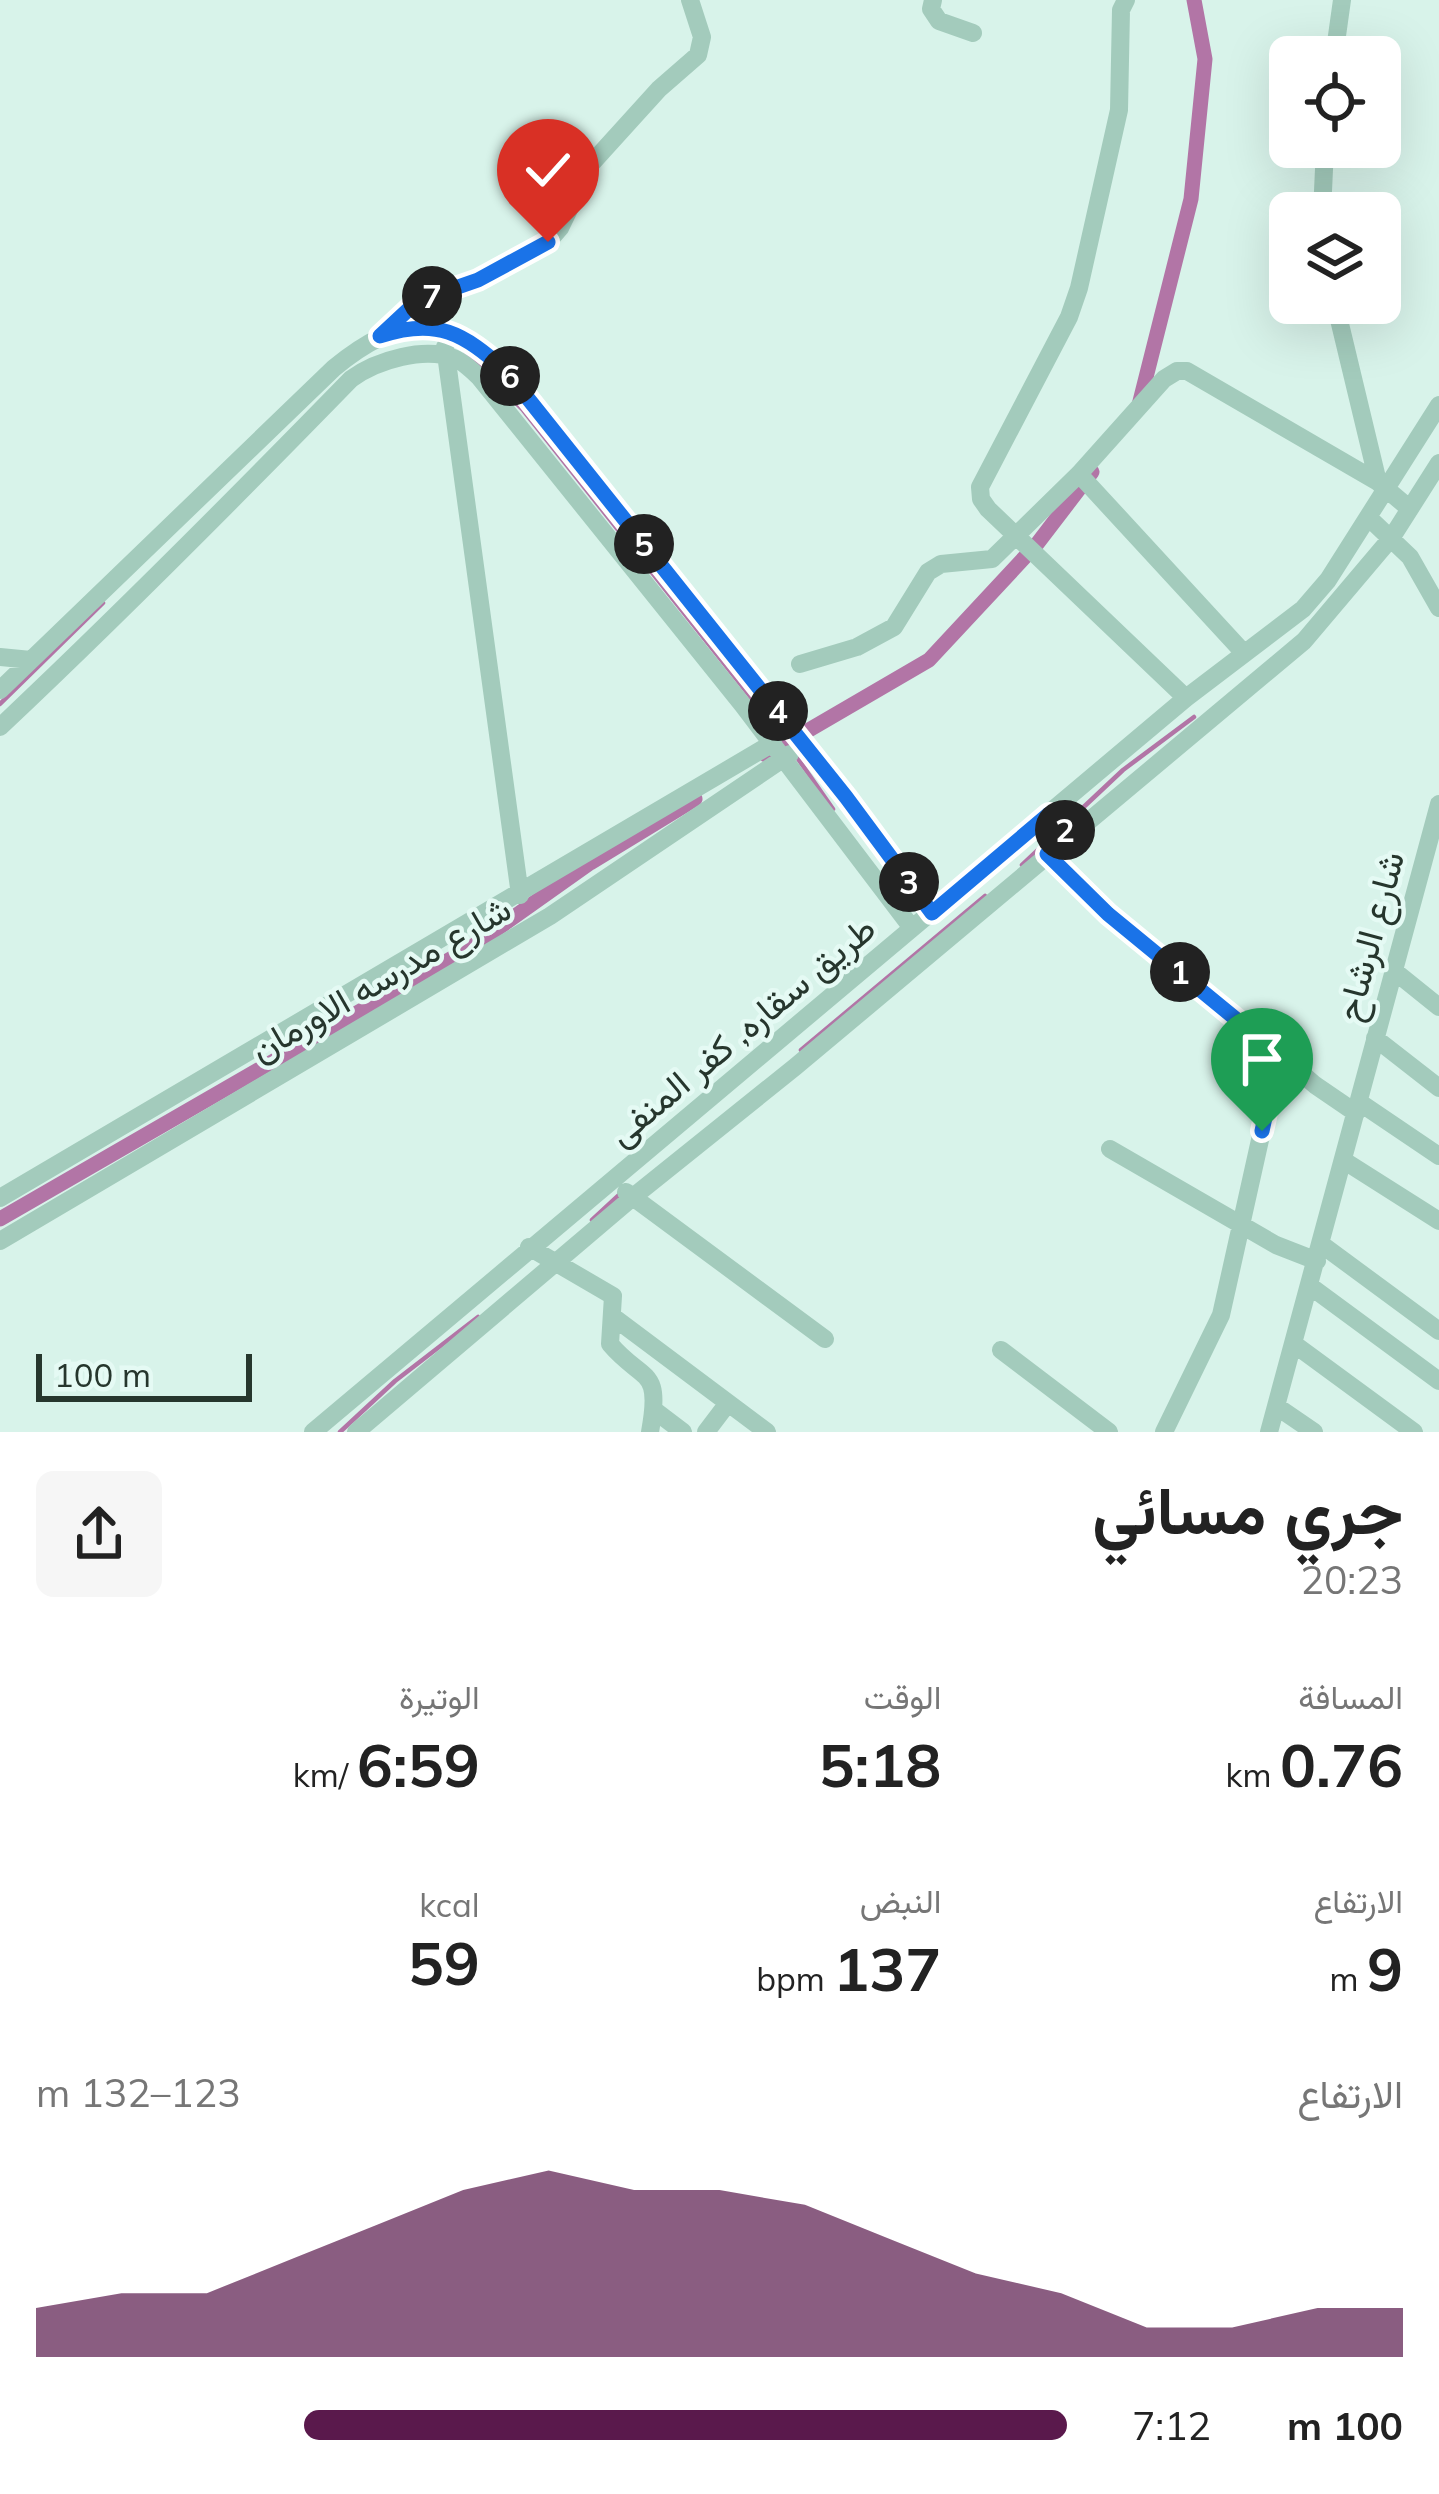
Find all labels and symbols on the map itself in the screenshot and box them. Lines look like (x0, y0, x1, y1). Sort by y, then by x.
pin (497, 119, 599, 242)
pin: 7 (402, 266, 462, 326)
pin: 6 (480, 346, 540, 406)
pin: 5 (614, 514, 674, 574)
pin: 4 (748, 681, 808, 741)
pin: 2 (1035, 800, 1095, 860)
street label: شارع الرشاح (1325, 846, 1416, 1026)
pin: 3 (879, 852, 939, 912)
street label: شارع مدرسه الاورمان (242, 885, 520, 1073)
street label: طريق سقاره, كفر المنفى (598, 905, 885, 1156)
pin: 1 (1150, 942, 1210, 1002)
pin (1211, 1008, 1313, 1131)
scale bar (36, 1348, 252, 1401)

